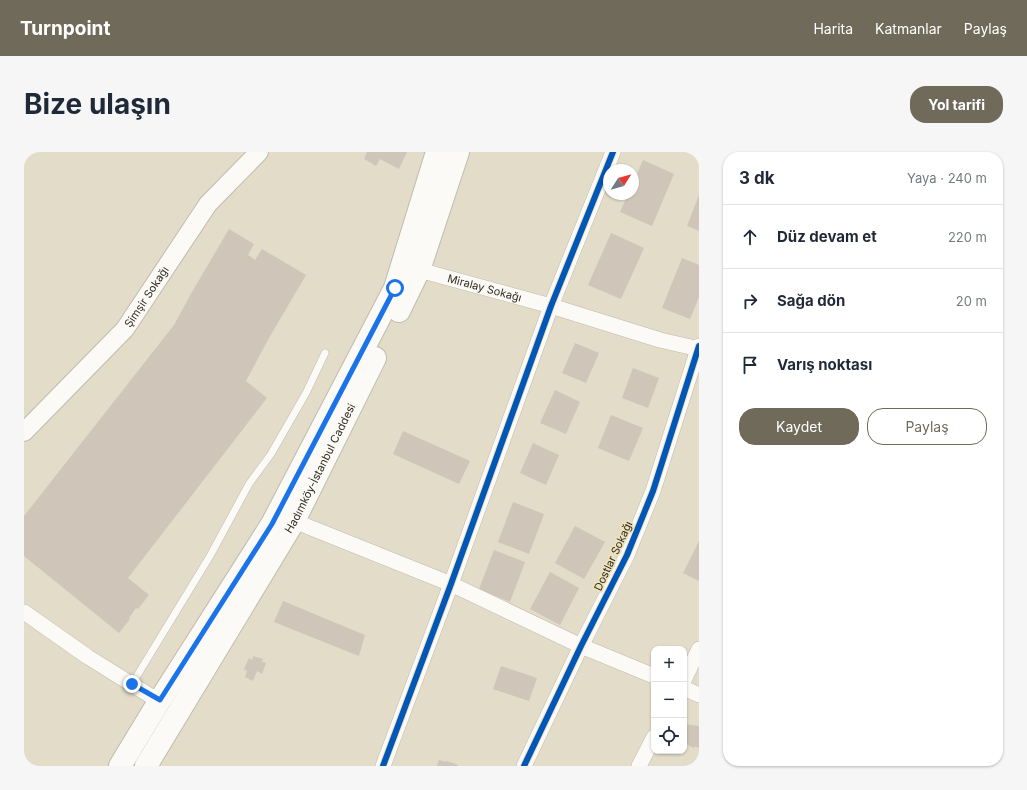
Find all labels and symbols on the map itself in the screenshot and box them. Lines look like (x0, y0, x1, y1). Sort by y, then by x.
north arrow (603, 164, 639, 200)
street label: Şimşir Sokağı (121, 264, 172, 330)
street label: Miralay Sokağı (446, 271, 523, 305)
route start (386, 279, 404, 297)
street label: Hadımköy-İstanbul Caddesi (281, 401, 358, 536)
street label: Dostlar Sokağı (591, 519, 635, 593)
route end (123, 675, 141, 693)

